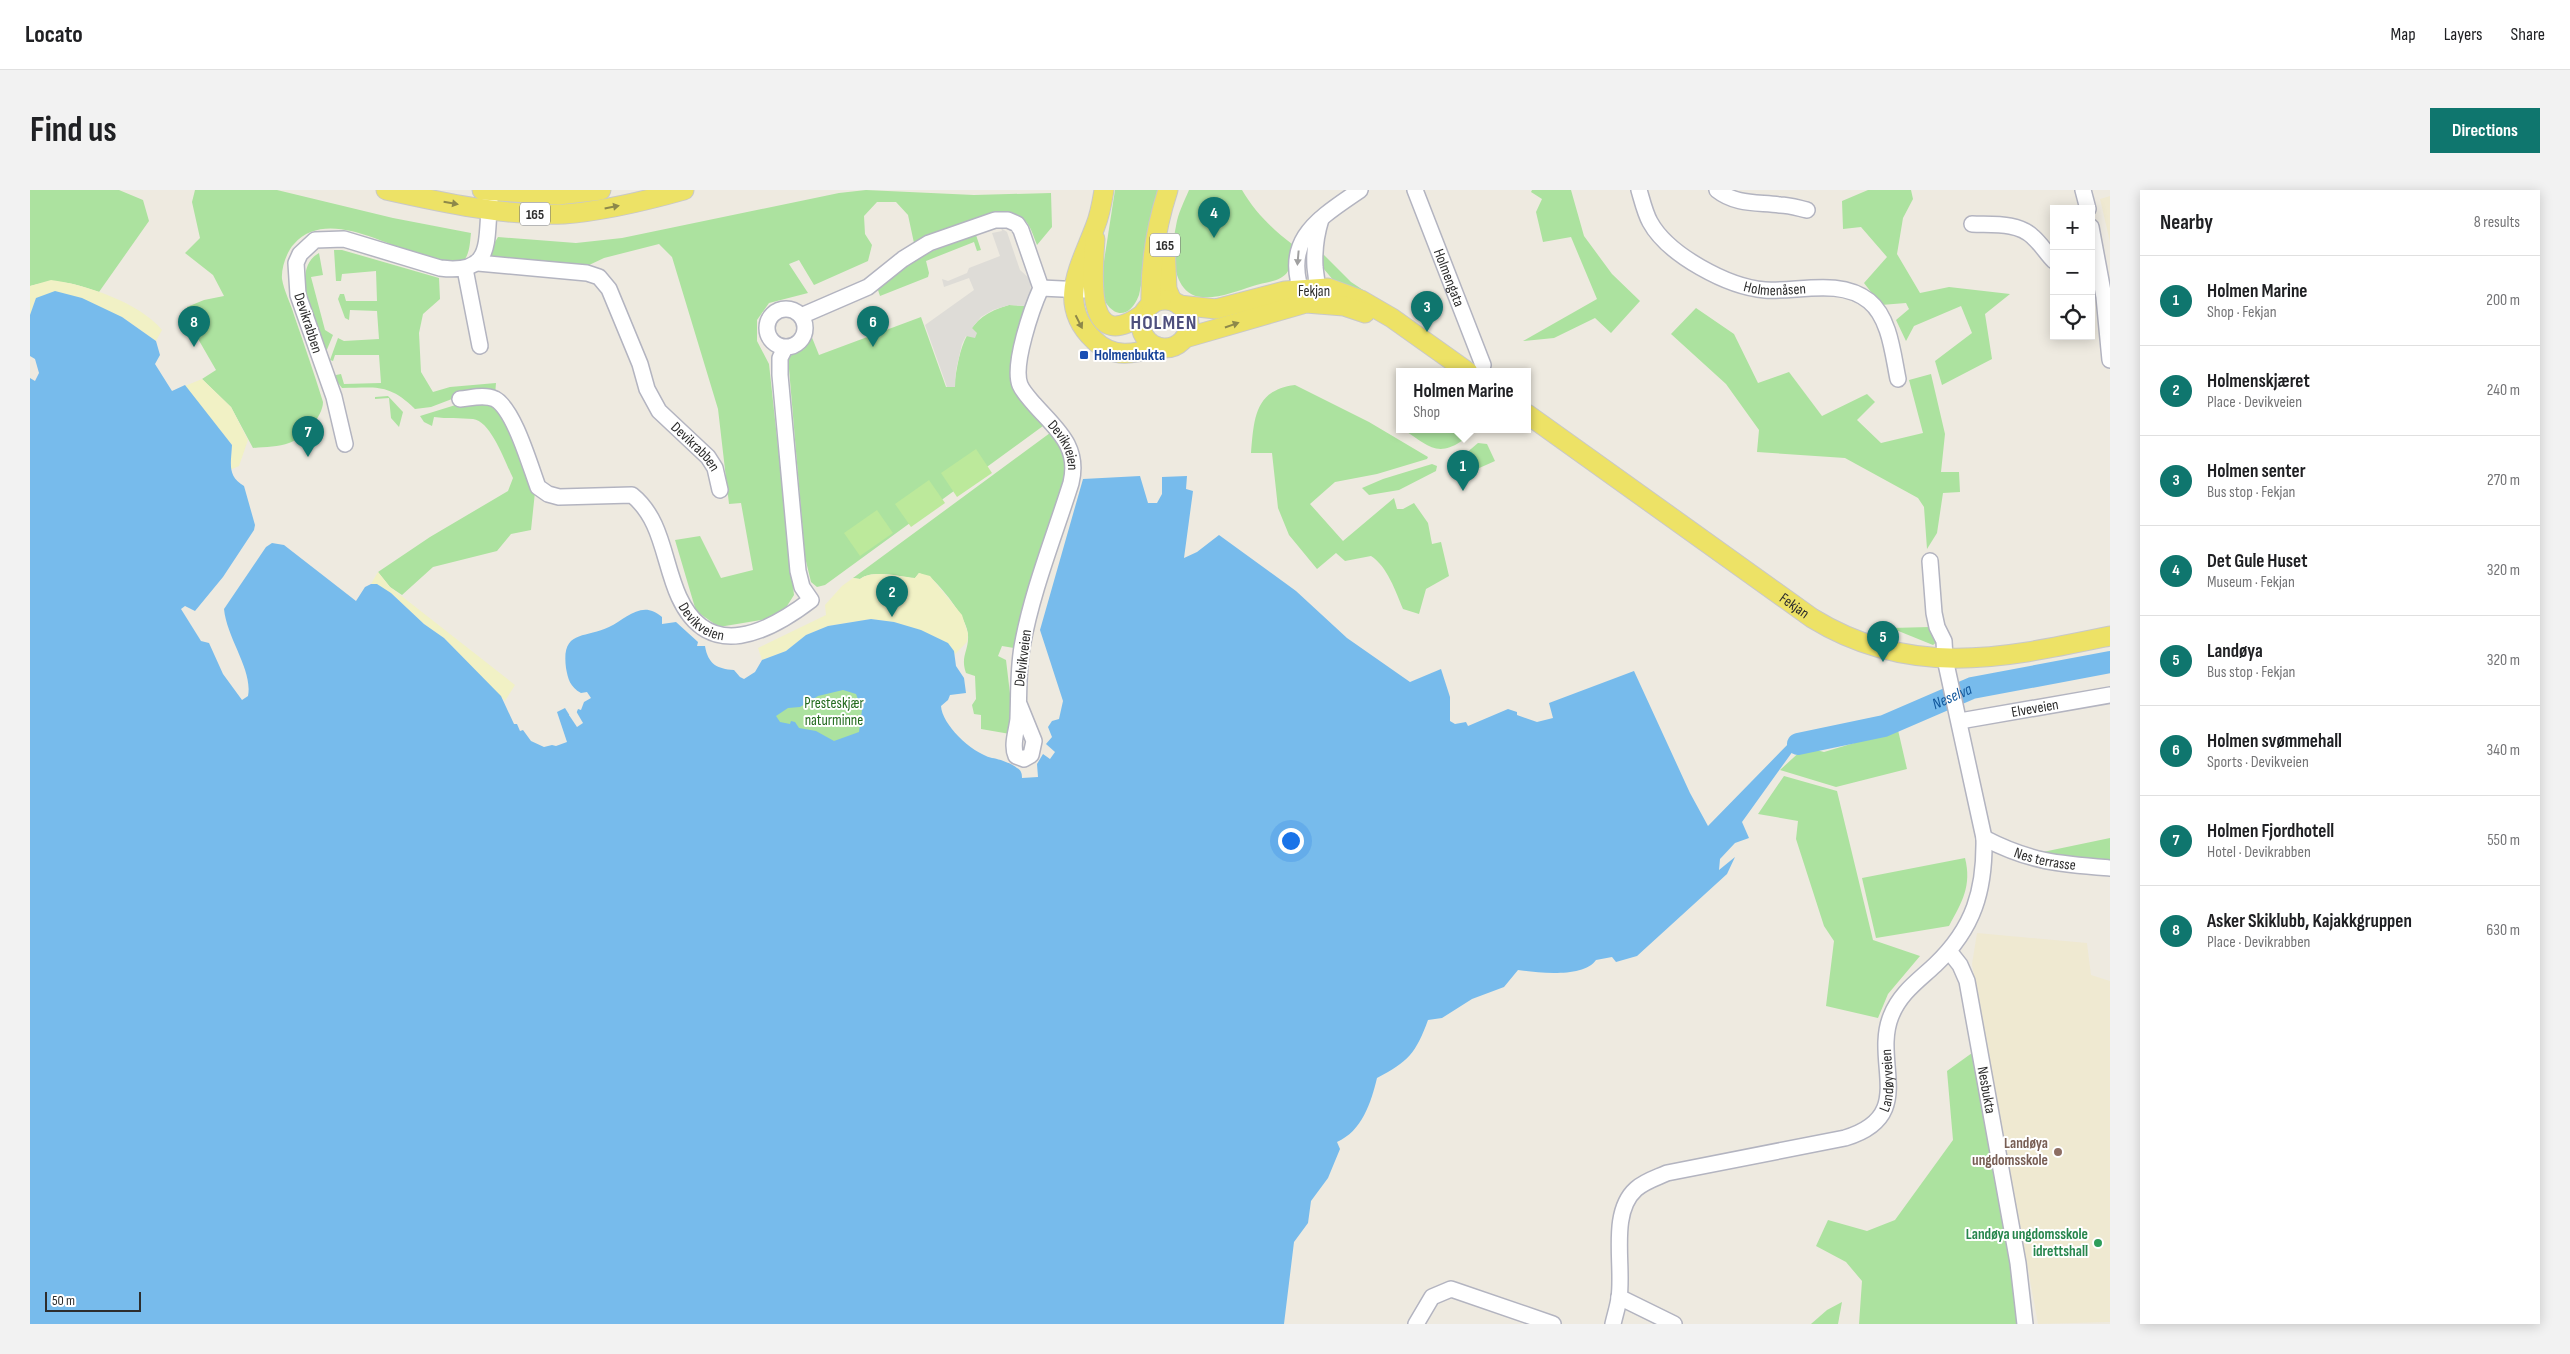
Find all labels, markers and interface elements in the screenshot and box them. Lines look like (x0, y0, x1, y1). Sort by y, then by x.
text: Locato (25, 20, 83, 49)
text: Map (2391, 24, 2416, 45)
text: Layers (2444, 24, 2483, 45)
text: Share (2511, 24, 2545, 45)
button: Directions (2430, 108, 2540, 153)
text: Find us (30, 109, 117, 152)
pin: 4 (1198, 197, 1230, 238)
one-way arrow (443, 199, 459, 207)
road number: 165 (520, 202, 550, 226)
one-way arrow (604, 203, 620, 211)
map controls (2050, 205, 2095, 340)
button: + (2050, 205, 2095, 250)
text: Nearby (2160, 210, 2213, 235)
text: 8 results (2474, 213, 2520, 232)
road number: 165 (1150, 234, 1180, 256)
street label: Holmengata (1429, 246, 1469, 310)
one-way arrow (1294, 250, 1302, 266)
button: − (2050, 250, 2095, 295)
street label: Holmenåsen (1742, 277, 1806, 300)
text: Holmen Marine (2207, 280, 2307, 303)
street label: Fekjan (1298, 282, 1330, 301)
street label: Devikrabben (289, 290, 327, 356)
pin: 3 (1411, 291, 1443, 332)
text: 1 (2173, 291, 2179, 310)
text: 200 m (2486, 291, 2520, 310)
button: locate (2050, 295, 2095, 340)
text: Shop · Fekjan (2207, 303, 2277, 322)
pin: 8 (178, 306, 210, 347)
pin: 6 (857, 306, 889, 347)
district label: HOLMEN (1131, 311, 1197, 335)
one-way arrow (1075, 314, 1083, 329)
one-way arrow (1224, 321, 1239, 328)
place label: Holmenbukta (1094, 346, 1165, 365)
marker: Holmenbukta (1078, 349, 1090, 361)
popup (1396, 368, 1531, 433)
text: Holmenskjæret (2207, 370, 2310, 393)
text: Holmen Marine (1413, 380, 1514, 403)
text: 2 (2172, 381, 2180, 400)
text: 240 m (2487, 381, 2520, 400)
text: Place · Devikveien (2207, 393, 2302, 412)
text: Shop (1413, 403, 1440, 422)
pin: 7 (292, 416, 324, 457)
street label: Devikveien (1044, 416, 1082, 470)
street label: Devikrabben (667, 418, 724, 475)
pin: 1 (1447, 450, 1479, 491)
text: Holmen senter (2207, 460, 2306, 483)
text: 3 (2172, 471, 2180, 490)
text: 270 m (2487, 471, 2520, 490)
text: Bus stop · Fekjan (2207, 483, 2295, 502)
text: Det Gule Huset (2207, 550, 2307, 573)
text: 4 (2172, 561, 2180, 580)
text: 320 m (2487, 561, 2520, 580)
text: Museum · Fekjan (2207, 573, 2295, 592)
pin: 2 (876, 576, 908, 617)
street label: Fekjan (1776, 588, 1813, 623)
street label: Devikveien (674, 599, 726, 645)
pin: 5 (1867, 621, 1899, 662)
street label: Delvikveien (1010, 628, 1036, 688)
text: Landøya (2207, 640, 2263, 663)
text: 5 (2172, 651, 2180, 670)
text: 320 m (2487, 651, 2520, 670)
text: Bus stop · Fekjan (2207, 663, 2295, 682)
water label: Neselva (1929, 679, 1975, 714)
park label: Presteskjær naturminne (804, 694, 864, 730)
street label: Elveveien (2010, 695, 2060, 721)
text: Holmen svømmehall (2207, 730, 2342, 753)
text: 6 (2172, 741, 2180, 760)
text: 340 m (2487, 741, 2520, 760)
text: Sports · Devikveien (2207, 753, 2309, 772)
text: Holmen Fjordhotell (2207, 820, 2334, 843)
your location (1278, 828, 1304, 854)
text: 7 (2173, 831, 2179, 850)
text: 550 m (2487, 831, 2520, 850)
street label: Nes terrasse (2012, 843, 2077, 874)
text: Hotel · Devikrabben (2207, 843, 2311, 862)
text: Asker Skiklubb, Kajakkgruppen (2207, 910, 2412, 933)
text: 8 (2172, 921, 2180, 940)
text: 630 m (2486, 921, 2520, 940)
text: Place · Devikrabben (2207, 933, 2310, 952)
street label: Landøyveien (1875, 1049, 1898, 1115)
street label: Nesbukta (1973, 1065, 2000, 1115)
place label: Landøya ungdomsskole (1972, 1134, 2048, 1170)
marker: Landøya ungdomsskole (2052, 1146, 2064, 1158)
place label: Landøya ungdomsskole idrettshall (1966, 1225, 2088, 1261)
marker: Landøya ungdomsskole idrettshall (2092, 1237, 2104, 1249)
scale bar (45, 1289, 141, 1312)
text: 50 m (52, 1292, 75, 1309)

